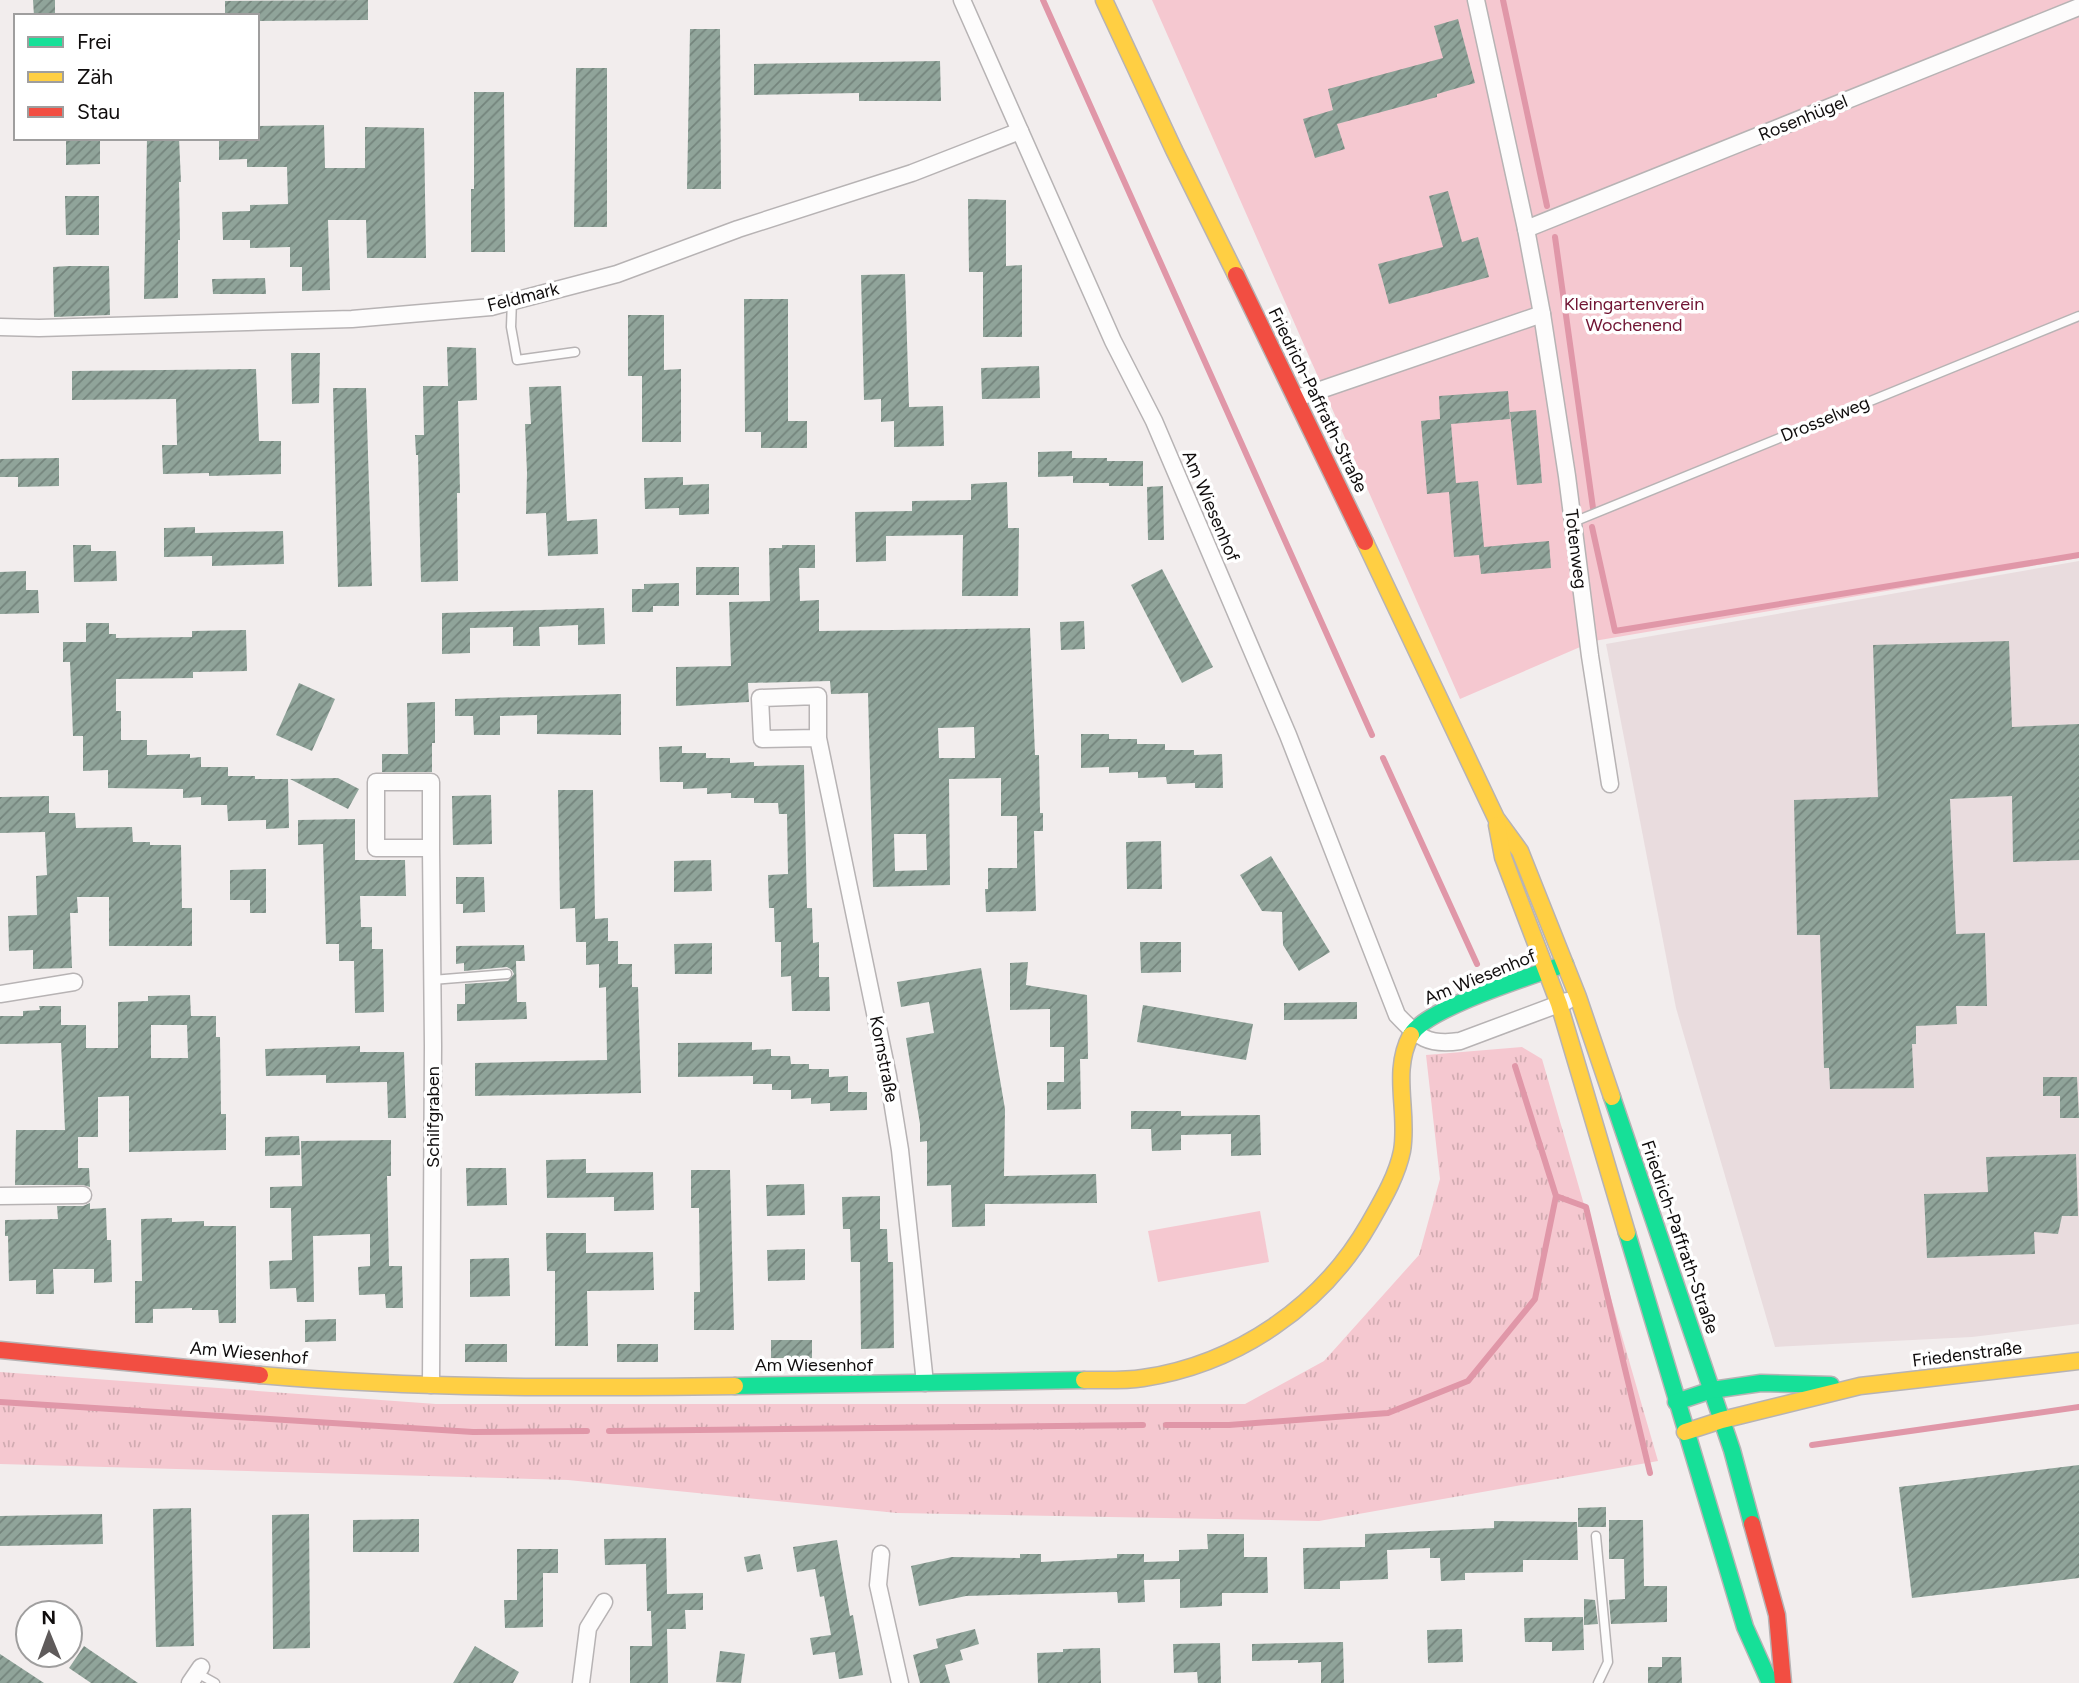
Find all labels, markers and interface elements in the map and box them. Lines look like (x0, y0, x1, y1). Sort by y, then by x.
legend (14, 14, 259, 140)
text: Frei (77, 29, 112, 54)
text: Zäh (77, 64, 113, 89)
street label: Rosenhügel (1755, 90, 1851, 146)
text: Stau (77, 99, 120, 124)
street label: Feldmark (485, 277, 561, 317)
park label: Kleingartenverein Wochenend (1564, 293, 1704, 336)
street label: Friedrich-Paffrath-Straße (1264, 304, 1373, 496)
street label: Drosselweg (1777, 391, 1873, 447)
street label: Am Wiesenhof (1178, 447, 1244, 565)
street label: Totenweg (1560, 508, 1592, 590)
street label: Am Wiesenhof (1421, 944, 1539, 1009)
street label: Kornstraße (865, 1014, 903, 1104)
street label: Schilfgraben (422, 1066, 444, 1168)
street label: Friedrich-Paffrath-Straße (1637, 1137, 1724, 1337)
street label: Friedenstraße (1911, 1336, 2023, 1372)
street label: Am Wiesenhof (189, 1337, 309, 1369)
street label: Am Wiesenhof (755, 1354, 874, 1376)
north arrow (14, 1599, 84, 1669)
text: N (41, 1606, 56, 1629)

